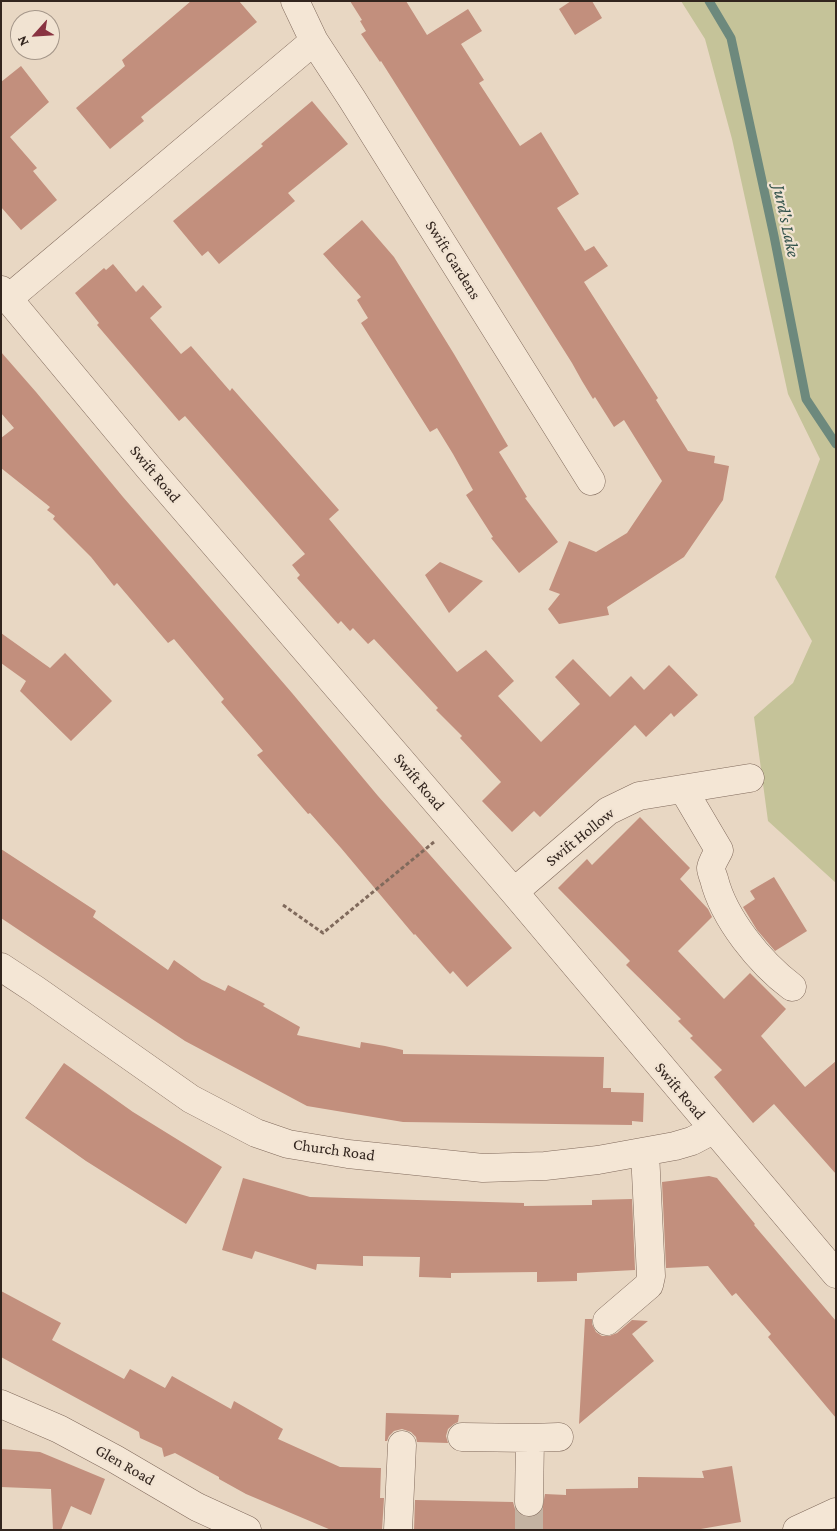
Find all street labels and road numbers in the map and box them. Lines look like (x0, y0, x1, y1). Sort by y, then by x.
street label: Swift Gardens (421, 217, 485, 303)
street label: Swift Road (126, 441, 184, 507)
street label: Swift Road (390, 749, 448, 815)
street label: Swift Hollow (542, 803, 618, 871)
street label: Swift Road (651, 1058, 709, 1124)
street label: Church Road (292, 1135, 376, 1165)
street label: Glen Road (92, 1440, 158, 1490)

